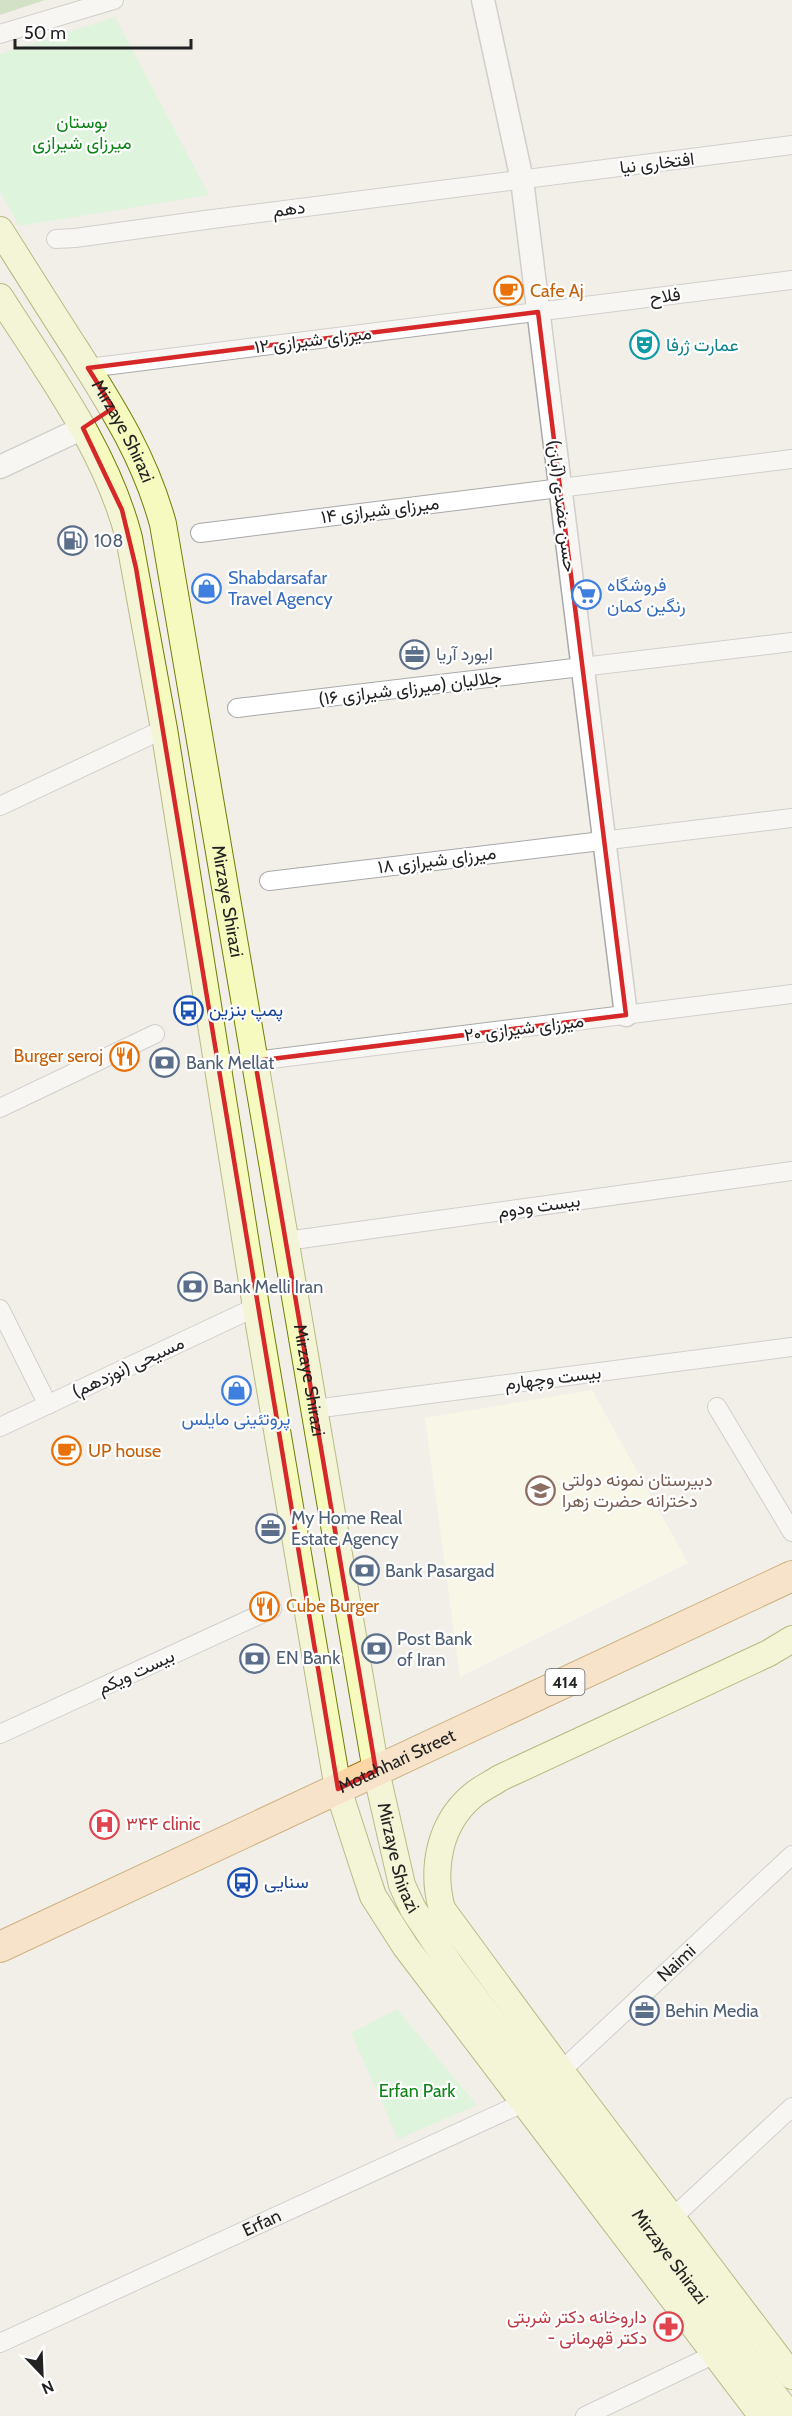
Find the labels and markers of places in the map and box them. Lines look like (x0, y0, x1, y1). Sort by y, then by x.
cafe icon: Cafe Aj (493, 275, 525, 307)
place label: Cafe Aj (530, 280, 584, 302)
theatre icon: عمارت ژرفا (629, 329, 661, 361)
place label: عمارت ژرفا (666, 334, 739, 356)
fuel station icon: 108 (57, 525, 89, 557)
place label: 108 (94, 530, 123, 552)
place label: Shabdarsafar Travel Agency (228, 567, 333, 610)
shop icon: Shabdarsafar Travel Agency (191, 572, 223, 604)
place label: فروشگاه رنگین کمان (607, 574, 686, 617)
supermarket icon: فروشگاه رنگین کمان (570, 579, 602, 611)
office icon: ایورد آریا (399, 638, 431, 670)
place label: ایورد آریا (436, 643, 493, 665)
bus stop icon: پمپ بنزین (172, 994, 204, 1026)
place label: پمپ بنزین (209, 999, 283, 1022)
restaurant icon: Burger seroj (108, 1040, 140, 1072)
place label: Burger seroj (14, 1045, 103, 1067)
bank icon: Bank Mellat (149, 1047, 181, 1079)
place label: Bank Mellat (186, 1052, 274, 1074)
bank icon: Bank Melli Iran (176, 1271, 208, 1303)
place label: Bank Melli Iran (213, 1276, 323, 1298)
shop icon: پروتئینی مایلس (220, 1374, 252, 1406)
place label: پروتئینی مایلس (181, 1408, 291, 1431)
cafe icon: UP house (51, 1435, 83, 1467)
place label: UP house (88, 1440, 161, 1462)
place label: دبیرستان نمونه دولتی دخترانه حضرت زهرا (562, 1469, 713, 1512)
school or university icon: دبیرستان نمونه دولتی دخترانه حضرت زهرا (525, 1474, 557, 1506)
place label: My Home Real Estate Agency (291, 1507, 403, 1550)
office icon: My Home Real Estate Agency (254, 1512, 286, 1544)
bank icon: Bank Pasargad (348, 1555, 380, 1587)
place label: Bank Pasargad (385, 1560, 495, 1582)
restaurant icon: Cube Burger (249, 1590, 281, 1622)
place label: Cube Burger (286, 1595, 379, 1617)
place label: Post Bank of Iran (397, 1628, 473, 1671)
bank icon: Post Bank of Iran (360, 1633, 392, 1665)
bank icon: EN Bank (239, 1642, 271, 1674)
place label: EN Bank (276, 1647, 341, 1669)
hospital icon: ۳۴۴ clinic (89, 1808, 121, 1840)
place label: ۳۴۴ clinic (126, 1813, 201, 1835)
bus stop icon: سنایی (227, 1866, 259, 1898)
place label: سنایی (264, 1871, 309, 1893)
office icon: Behin Media (628, 1995, 660, 2027)
place label: Behin Media (665, 2000, 759, 2022)
place label: داروخانه دکتر شربتی - دکتر قهرمانی (507, 2306, 647, 2349)
pharmacy icon: داروخانه دکتر شربتی - دکتر قهرمانی (652, 2311, 684, 2343)

